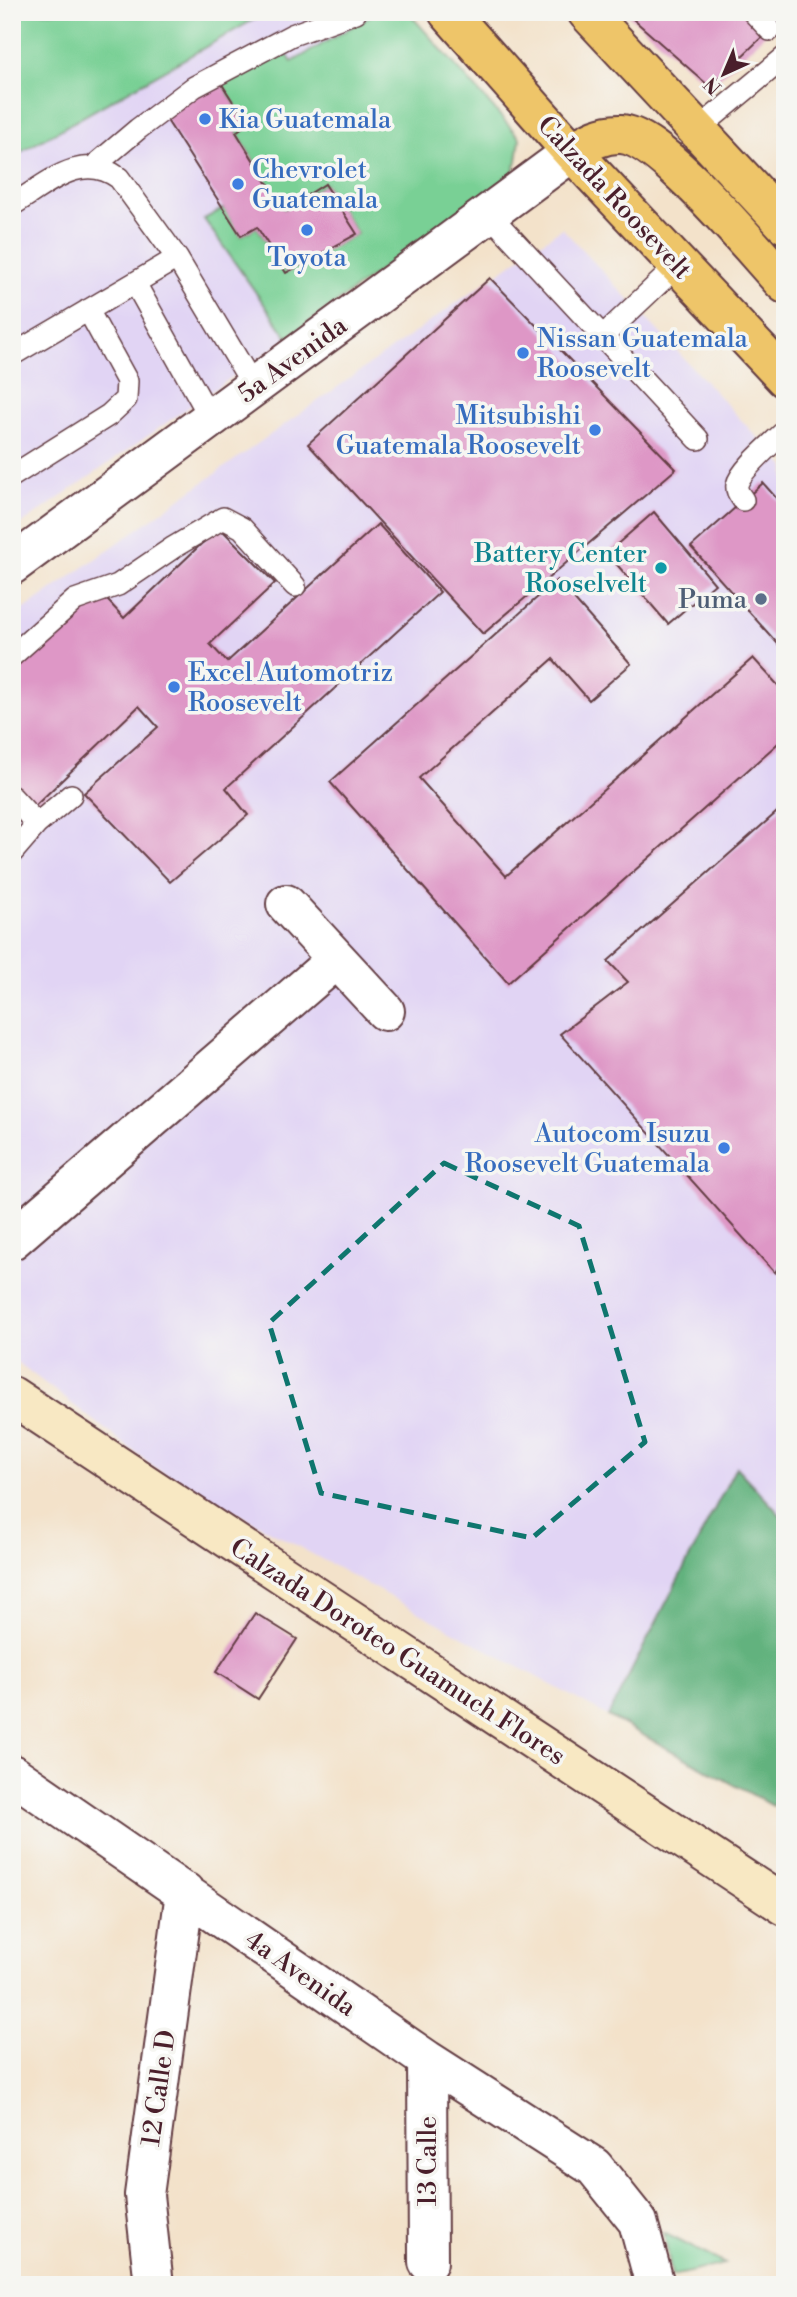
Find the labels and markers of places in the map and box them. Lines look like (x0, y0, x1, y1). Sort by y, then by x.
place label: Kia Guatemala (219, 104, 392, 136)
marker: Kia Guatemala (197, 111, 213, 127)
place label: Chevrolet Guatemala (252, 154, 379, 216)
marker: Chevrolet Guatemala (230, 176, 246, 192)
marker: Toyota (299, 222, 315, 238)
place label: Toyota (267, 242, 348, 274)
place label: Nissan Guatemala Roosevelt (537, 323, 749, 385)
marker: Nissan Guatemala Roosevelt (515, 345, 531, 361)
place label: Mitsubishi Guatemala Roosevelt (336, 400, 581, 462)
marker: Mitsubishi Guatemala Roosevelt (587, 422, 603, 438)
place label: Battery Center Rooselvelt (473, 538, 647, 600)
marker: Battery Center Rooselvelt (653, 560, 669, 576)
place label: Puma (678, 584, 748, 616)
marker: Puma (753, 591, 769, 607)
place label: Excel Automotriz Roosevelt (188, 657, 393, 719)
marker: Excel Automotriz Roosevelt (166, 679, 182, 695)
place label: Autocom Isuzu Roosevelt Guatemala (465, 1118, 711, 1180)
marker: Autocom Isuzu Roosevelt Guatemala (716, 1140, 732, 1156)

